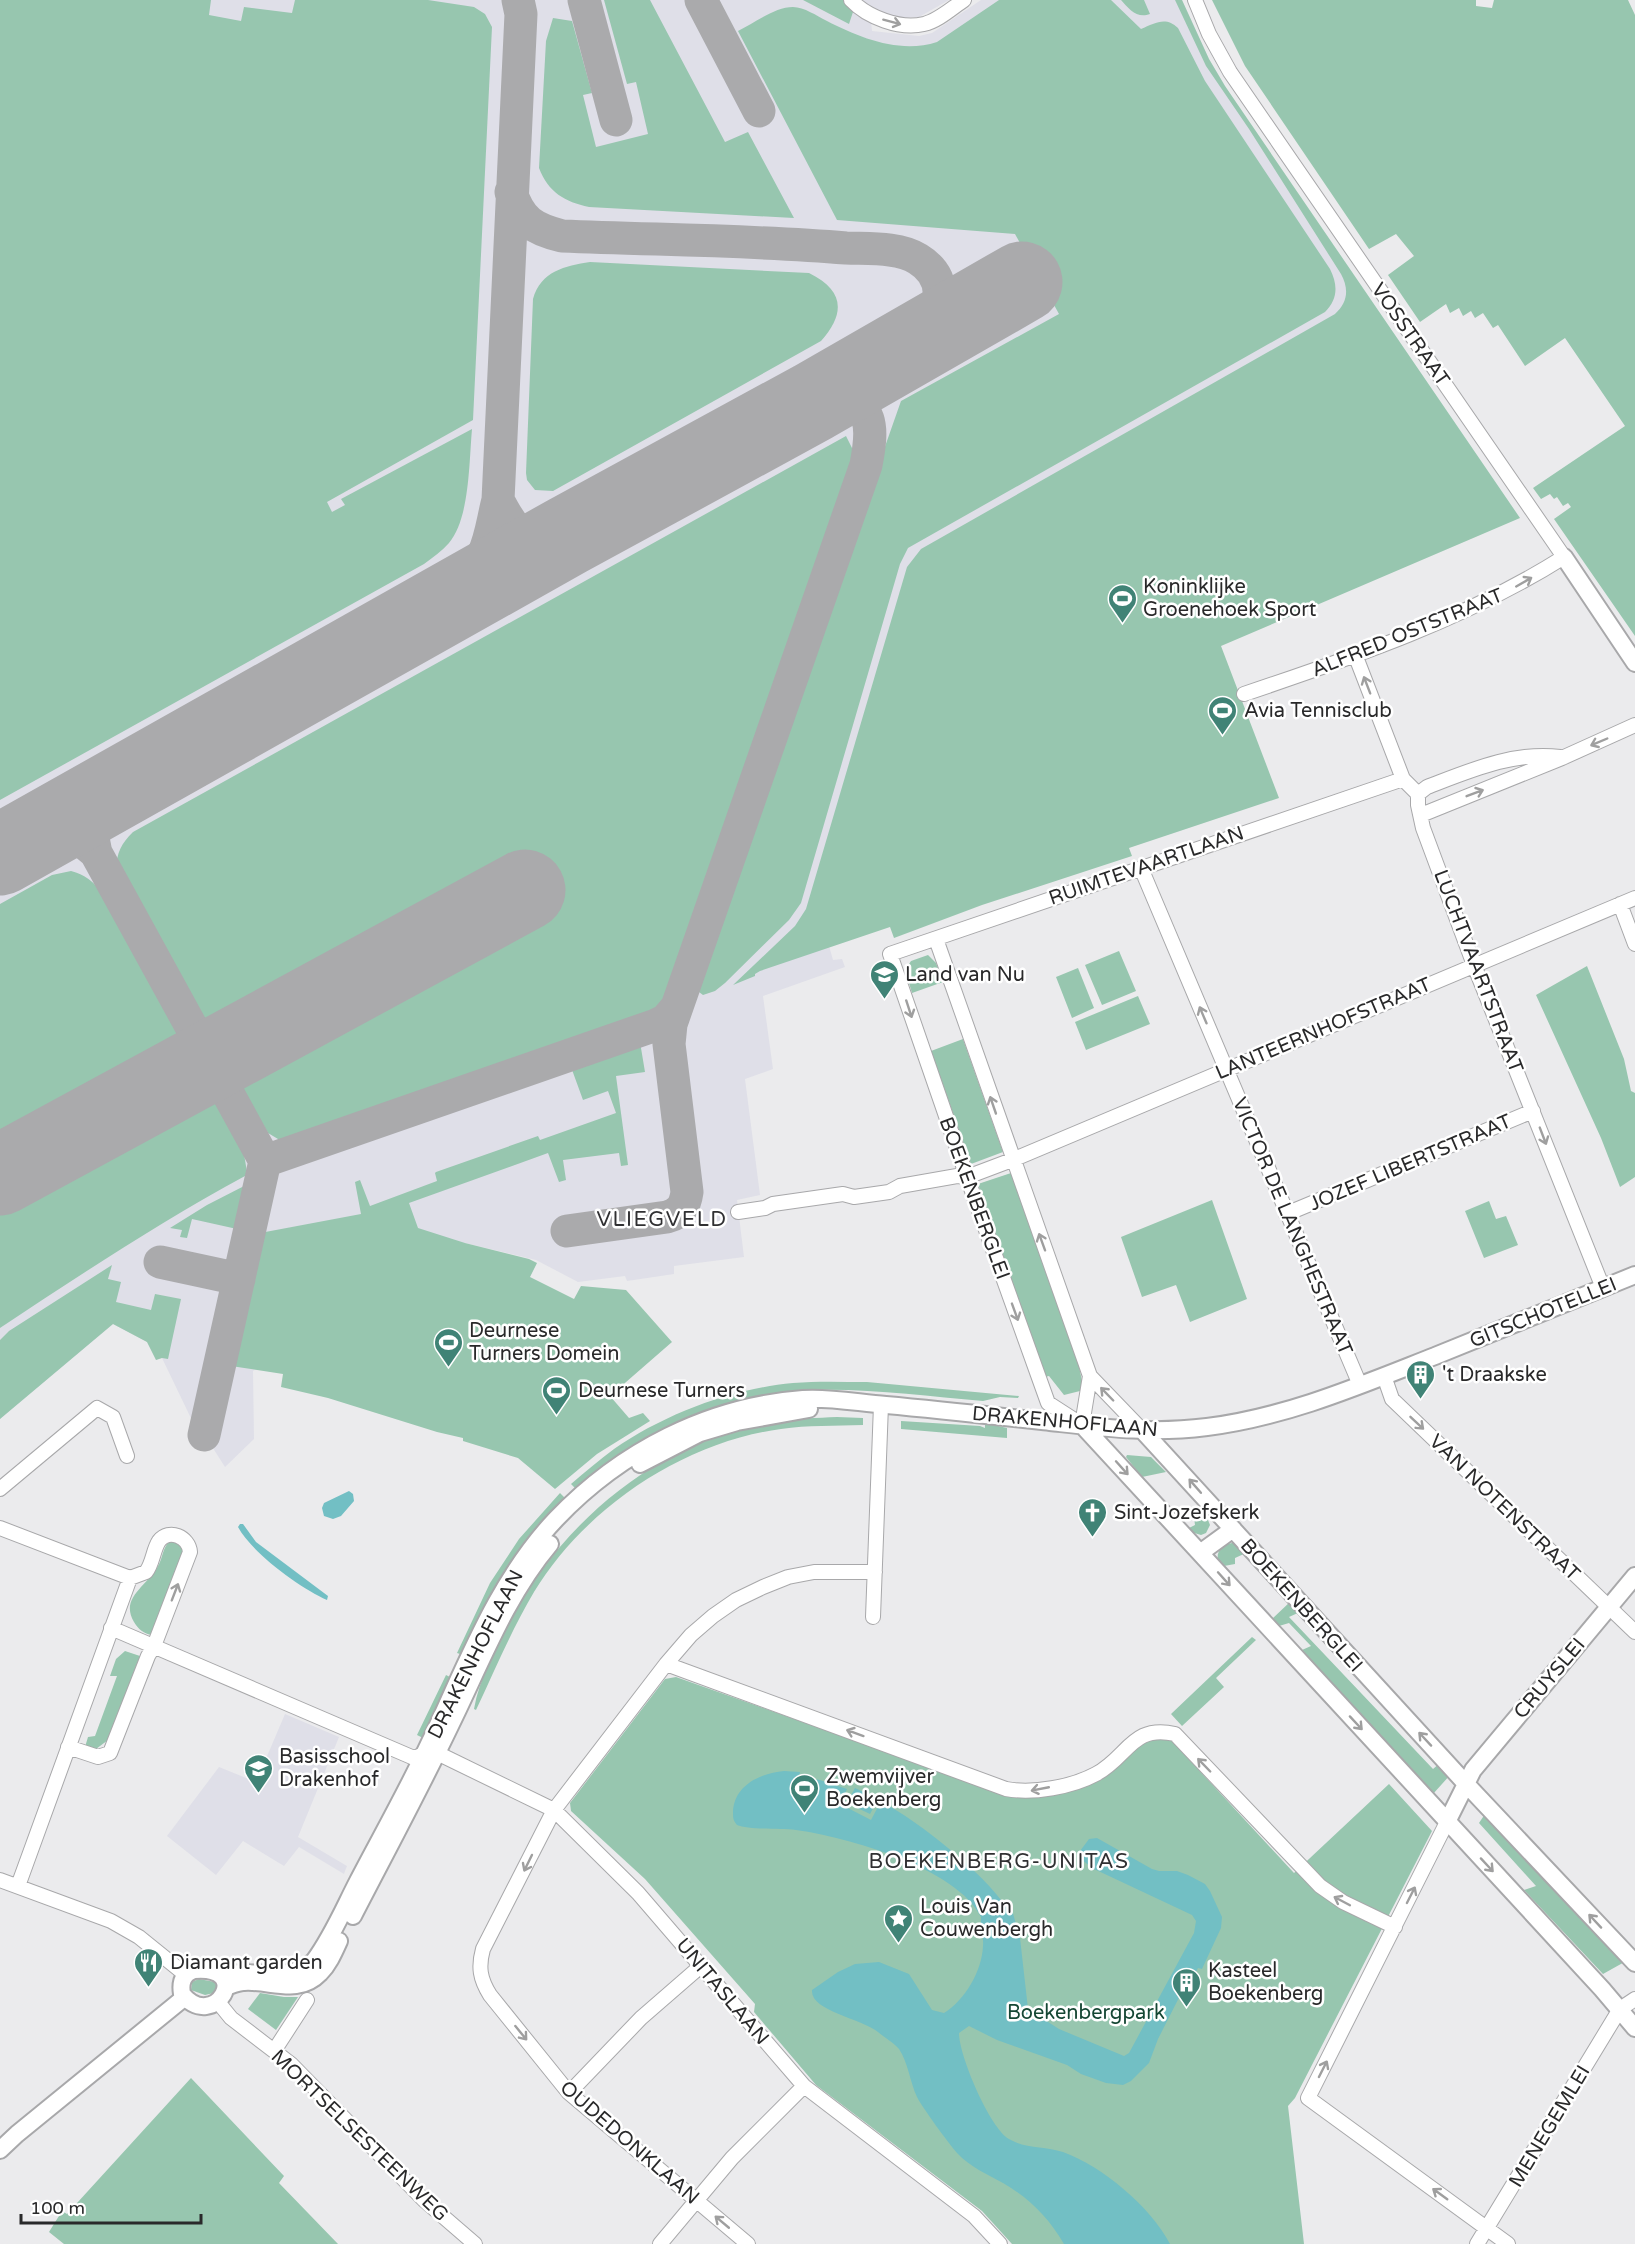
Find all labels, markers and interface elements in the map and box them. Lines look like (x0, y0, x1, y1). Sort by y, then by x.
one-way arrow (882, 16, 901, 28)
street label: VOSSTRAAT (1366, 278, 1455, 391)
place label: Koninklijke Groenehoek Sport (1143, 575, 1317, 622)
one-way arrow (1515, 575, 1532, 587)
sports icon: Koninklijke Groenehoek Sport (1106, 582, 1138, 624)
street label: ALFRED OSTSTRAAT (1308, 584, 1507, 682)
one-way arrow (1361, 676, 1372, 695)
sports icon: Avia Tennisclub (1207, 694, 1239, 736)
place label: Avia Tennisclub (1244, 699, 1392, 723)
one-way arrow (1590, 737, 1608, 748)
one-way arrow (1465, 786, 1484, 797)
street label: RUIMTEVAARTLAAN (1046, 821, 1247, 911)
street label: LUCHTVAARTSTRAAT (1428, 866, 1528, 1076)
school or university icon: Land van Nu (868, 958, 900, 1000)
place label: Land van Nu (905, 963, 1025, 987)
street label: LANTEERNHOFSTRAAT (1212, 973, 1435, 1085)
one-way arrow (904, 999, 915, 1018)
one-way arrow (1197, 1006, 1208, 1025)
street label: VICTOR DE LANGHESTRAAT (1227, 1094, 1357, 1359)
one-way arrow (987, 1096, 998, 1115)
street label: JOZEF LIBERTSTRAAT (1306, 1109, 1515, 1216)
street label: BOEKENBERGLEI (934, 1114, 1015, 1283)
one-way arrow (1538, 1126, 1549, 1145)
district label: VLIEGVELD (596, 1207, 728, 1232)
one-way arrow (1035, 1233, 1046, 1252)
street label: GITSCHOTELLEI (1466, 1272, 1620, 1353)
one-way arrow (1011, 1302, 1022, 1321)
place label: Deurnese Turners Domein (469, 1319, 619, 1366)
sports icon: Deurnese Turners Domein (432, 1326, 464, 1368)
building icon: 't Draakske (1405, 1358, 1437, 1400)
place label: 't Draakske (1442, 1363, 1547, 1387)
sports icon: Deurnese Turners (541, 1374, 573, 1416)
place label: Deurnese Turners (578, 1379, 745, 1403)
one-way arrow (1100, 1387, 1115, 1402)
street label: DRAKENHOFLAAN (971, 1402, 1159, 1442)
one-way arrow (1409, 1415, 1424, 1430)
street label: VAN NOTENSTRAAT (1424, 1430, 1585, 1586)
one-way arrow (1115, 1460, 1129, 1475)
one-way arrow (1188, 1479, 1202, 1494)
church icon: Sint-Jozefskerk (1077, 1496, 1109, 1538)
place label: Sint-Jozefskerk (1114, 1501, 1260, 1525)
street label: BOEKENBERGLEI (1235, 1534, 1367, 1677)
street label: DRAKENHOFLAAN (423, 1566, 529, 1743)
one-way arrow (1217, 1571, 1231, 1586)
one-way arrow (170, 1583, 181, 1602)
street label: CRUYSLEI (1509, 1633, 1591, 1724)
one-way arrow (1349, 1715, 1363, 1730)
one-way arrow (846, 1727, 865, 1738)
one-way arrow (1418, 1732, 1433, 1747)
place label: Basisschool Drakenhof (279, 1745, 390, 1792)
school or university icon: Basisschool Drakenhof (242, 1752, 274, 1794)
one-way arrow (1197, 1757, 1211, 1772)
place label: Zwemvijver Boekenberg (826, 1765, 941, 1812)
sports icon: Zwemvijver Boekenberg (789, 1772, 821, 1814)
one-way arrow (1030, 1784, 1050, 1795)
district label: BOEKENBERG-UNITAS (868, 1849, 1130, 1874)
one-way arrow (522, 1853, 533, 1871)
one-way arrow (1480, 1857, 1494, 1872)
one-way arrow (1406, 1886, 1417, 1904)
place label: Louis Van Couwenbergh (920, 1895, 1053, 1942)
one-way arrow (1334, 1895, 1351, 1907)
place icon: Louis Van Couwenbergh (883, 1902, 915, 1944)
one-way arrow (1588, 1913, 1602, 1928)
street label: UNITASLAAN (671, 1933, 774, 2050)
restaurant icon: Diamant garden (133, 1946, 165, 1988)
place label: Diamant garden (170, 1951, 323, 1975)
place label: Kasteel Boekenberg (1208, 1959, 1323, 2006)
building icon: Kasteel Boekenberg (1171, 1966, 1203, 2008)
park label: Boekenbergpark (1007, 2001, 1165, 2025)
one-way arrow (514, 2025, 527, 2041)
street label: MORTSELSESTEENWEG (266, 2045, 453, 2227)
one-way arrow (1318, 2060, 1330, 2078)
street label: MENEGEMLEI (1504, 2061, 1596, 2192)
street label: OUDEDONKLAAN (555, 2076, 704, 2210)
scale bar (21, 2187, 201, 2225)
one-way arrow (1432, 2188, 1448, 2200)
text: 100 m (30, 2197, 85, 2219)
one-way arrow (715, 2215, 730, 2229)

